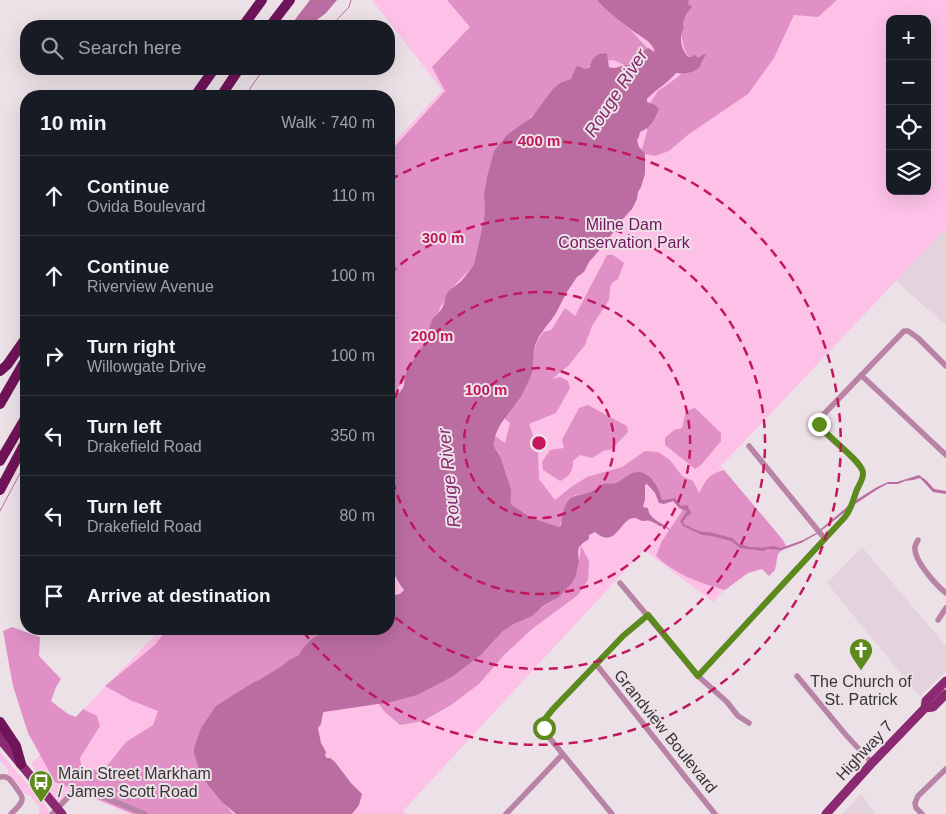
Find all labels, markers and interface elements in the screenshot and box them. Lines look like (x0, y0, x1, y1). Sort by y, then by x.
map controls (886, 15, 931, 195)
button: + (886, 15, 931, 60)
search box (20, 20, 395, 75)
icon: search (38, 34, 66, 62)
text: Search here (78, 37, 182, 58)
water label: Rouge River (580, 45, 652, 140)
button: − (886, 60, 931, 105)
button: locate (886, 105, 931, 150)
text: 10 min (40, 111, 107, 134)
text: Walk · 740 m (281, 114, 375, 131)
text: 400 m (518, 132, 560, 149)
button: layers (886, 150, 931, 195)
text: Continue (87, 176, 169, 197)
icon: ahead (40, 182, 68, 210)
text: 110 m (332, 187, 375, 204)
text: Ovida Boulevard (87, 198, 205, 215)
park label: Milne Dam Conservation Park (558, 216, 691, 251)
text: 300 m (422, 229, 464, 246)
text: Continue (87, 256, 169, 277)
icon: ahead (40, 262, 68, 290)
text: 100 m (331, 267, 375, 284)
text: Riverview Avenue (87, 278, 214, 295)
text: 200 m (411, 327, 453, 344)
text: Turn right (87, 336, 175, 357)
icon: right (40, 342, 68, 370)
text: 100 m (331, 347, 375, 364)
text: Willowgate Drive (87, 358, 206, 375)
text: 100 m (465, 381, 507, 398)
route end (808, 413, 831, 436)
text: Turn left (87, 416, 162, 437)
icon: left (40, 422, 68, 450)
water label: Rouge River (434, 426, 464, 529)
text: 350 m (331, 427, 375, 444)
centre of rings (530, 434, 548, 452)
text: Drakefield Road (87, 438, 202, 455)
text: Turn left (87, 496, 162, 517)
icon: left (40, 502, 68, 530)
text: 80 m (339, 507, 375, 524)
text: Drakefield Road (87, 518, 202, 535)
icon: arrive (40, 582, 68, 610)
text: Arrive at destination (87, 585, 271, 606)
church icon: The Church of St. Patrick (848, 637, 874, 671)
street label: Grandview Boulevard (611, 667, 720, 796)
place label: The Church of St. Patrick (810, 673, 912, 708)
route start (533, 717, 556, 740)
street label: Highway 7 (833, 717, 896, 783)
place label: Main Street Markham / James Scott Road (58, 765, 211, 800)
bus stop icon: Main Street Markham / James Scott Road (28, 769, 54, 803)

